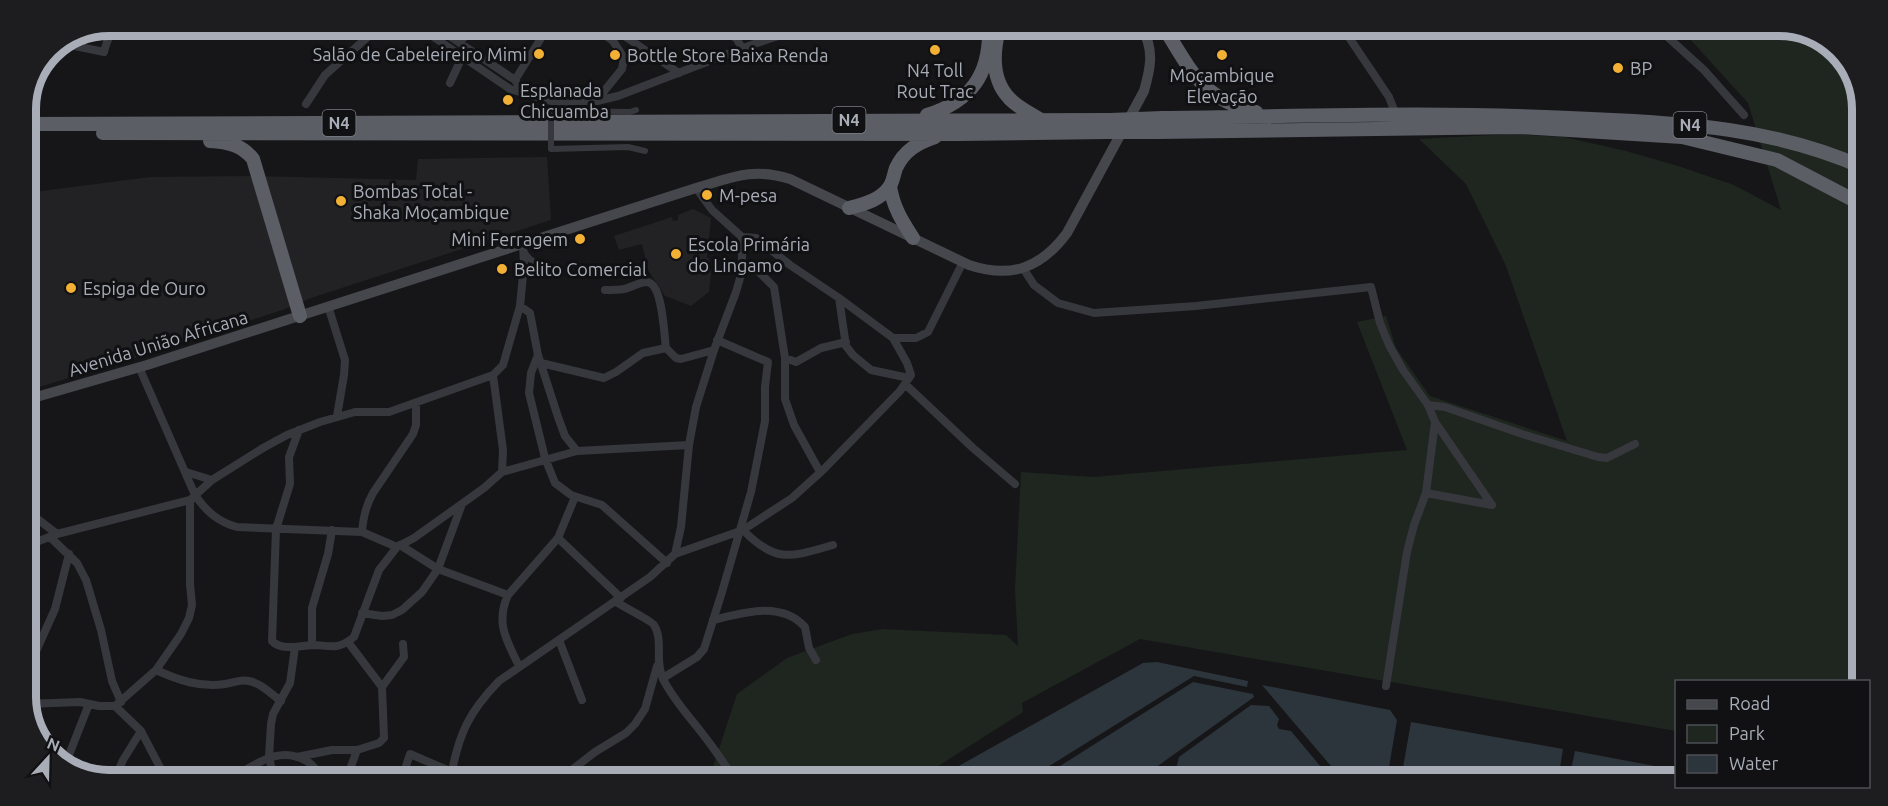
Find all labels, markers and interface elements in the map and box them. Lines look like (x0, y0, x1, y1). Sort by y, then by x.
marker: N4 Toll Rout Trac (928, 43, 942, 57)
place label: Salão de Cabeleireiro Mimi (313, 44, 527, 64)
place label: Bottle Store Baixa Renda (627, 45, 828, 65)
marker: Salão de Cabeleireiro Mimi (532, 47, 546, 61)
marker: Bottle Store Baixa Renda (608, 48, 622, 62)
marker: Moçambique Elevação (1215, 48, 1229, 62)
place label: BP (1630, 58, 1652, 78)
place label: N4 Toll Rout Trac (896, 60, 974, 101)
marker: BP (1611, 61, 1625, 75)
place label: Moçambique Elevação (1170, 65, 1274, 106)
place label: Esplanada Chicuamba (520, 80, 609, 121)
marker: Esplanada Chicuamba (501, 93, 515, 107)
road number: N4 (832, 107, 866, 133)
road number: N4 (322, 110, 356, 136)
road number: N4 (1674, 112, 1706, 138)
place label: Bombas Total - Shaka Moçambique (353, 181, 509, 222)
place label: M-pesa (719, 185, 777, 205)
marker: M-pesa (700, 188, 714, 202)
marker: Bombas Total - Shaka Moçambique (334, 194, 348, 208)
place label: Mini Ferragem (451, 229, 568, 249)
marker: Mini Ferragem (573, 232, 587, 246)
place label: Escola Primária do Lingamo (688, 234, 810, 275)
marker: Escola Primária do Lingamo (669, 247, 683, 261)
place label: Belito Comercial (514, 259, 647, 279)
marker: Belito Comercial (495, 262, 509, 276)
place label: Espiga de Ouro (83, 278, 206, 298)
marker: Espiga de Ouro (64, 281, 78, 295)
street label: Avenida União Africana (66, 306, 250, 380)
legend (1675, 680, 1870, 788)
text: Road (1729, 693, 1771, 713)
text: Park (1729, 723, 1765, 743)
north arrow (18, 728, 78, 788)
text: N (45, 734, 63, 755)
text: Water (1729, 753, 1779, 773)

